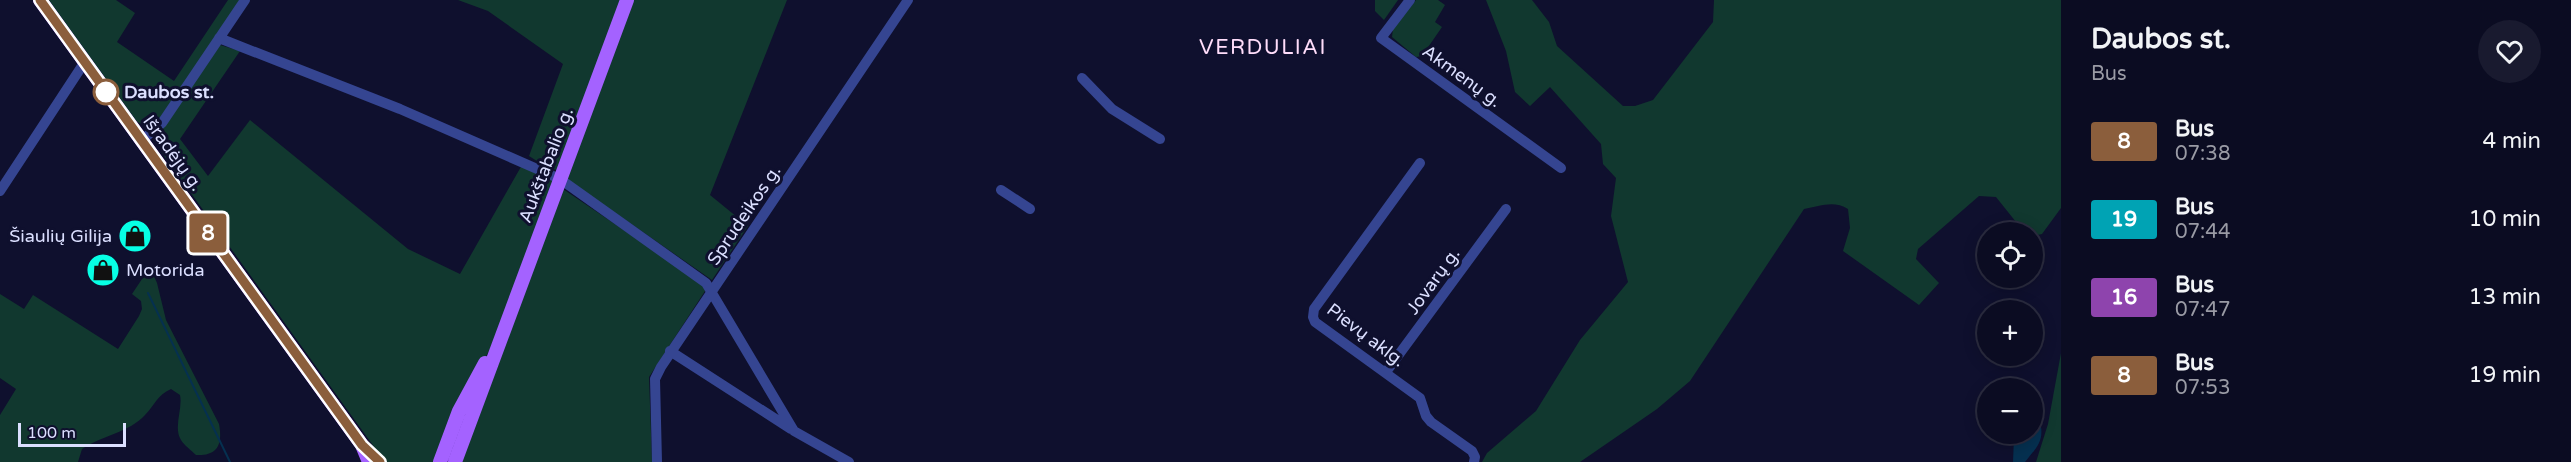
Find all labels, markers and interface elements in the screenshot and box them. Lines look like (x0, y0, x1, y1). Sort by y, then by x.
button: heart (2478, 20, 2541, 83)
text: Daubos st. (2091, 22, 2231, 56)
district label: VERDULIAI (1199, 35, 1327, 60)
street label: Akmenų g. (1418, 40, 1506, 112)
text: Bus (2091, 62, 2127, 86)
marker: Daubos st. (93, 79, 119, 105)
place label: Daubos st. (124, 81, 214, 103)
street label: Aukštabalio g. (514, 104, 578, 226)
street label: Išradėjų g. (138, 111, 208, 195)
text: Bus (2175, 116, 2214, 142)
text: 4 min (2482, 128, 2541, 154)
text: 8 (2117, 129, 2131, 154)
text: 07:38 (2175, 142, 2230, 166)
street label: Sprudeikos g. (702, 161, 786, 269)
text: Bus (2175, 194, 2214, 220)
text: 10 min (2469, 206, 2541, 232)
text: 19 (2111, 207, 2137, 232)
line badge: 8 (188, 214, 228, 252)
shop icon: Šiaulių Gilija (117, 218, 153, 254)
text: 07:44 (2175, 220, 2230, 244)
text: 8 (201, 221, 215, 246)
map controls (1977, 222, 2043, 444)
button: locate (1977, 222, 2043, 288)
place label: Šiaulių Gilija (9, 225, 112, 247)
street label: Jovarų g. (1401, 243, 1465, 319)
shop icon: Motorida (85, 252, 121, 288)
place label: Motorida (126, 259, 205, 281)
text: Bus (2175, 272, 2214, 298)
text: 13 min (2469, 284, 2541, 310)
text: 16 (2111, 285, 2137, 310)
street label: Pievų aklg. (1323, 298, 1409, 372)
text: 07:47 (2175, 298, 2230, 322)
button: + (1977, 300, 2043, 366)
text: Bus (2175, 350, 2214, 376)
text: 19 min (2469, 362, 2541, 388)
text: 8 (2117, 363, 2131, 388)
text: 07:53 (2175, 376, 2230, 400)
button: − (1977, 378, 2043, 444)
scale bar (18, 420, 126, 448)
text: 100 m (27, 423, 76, 443)

